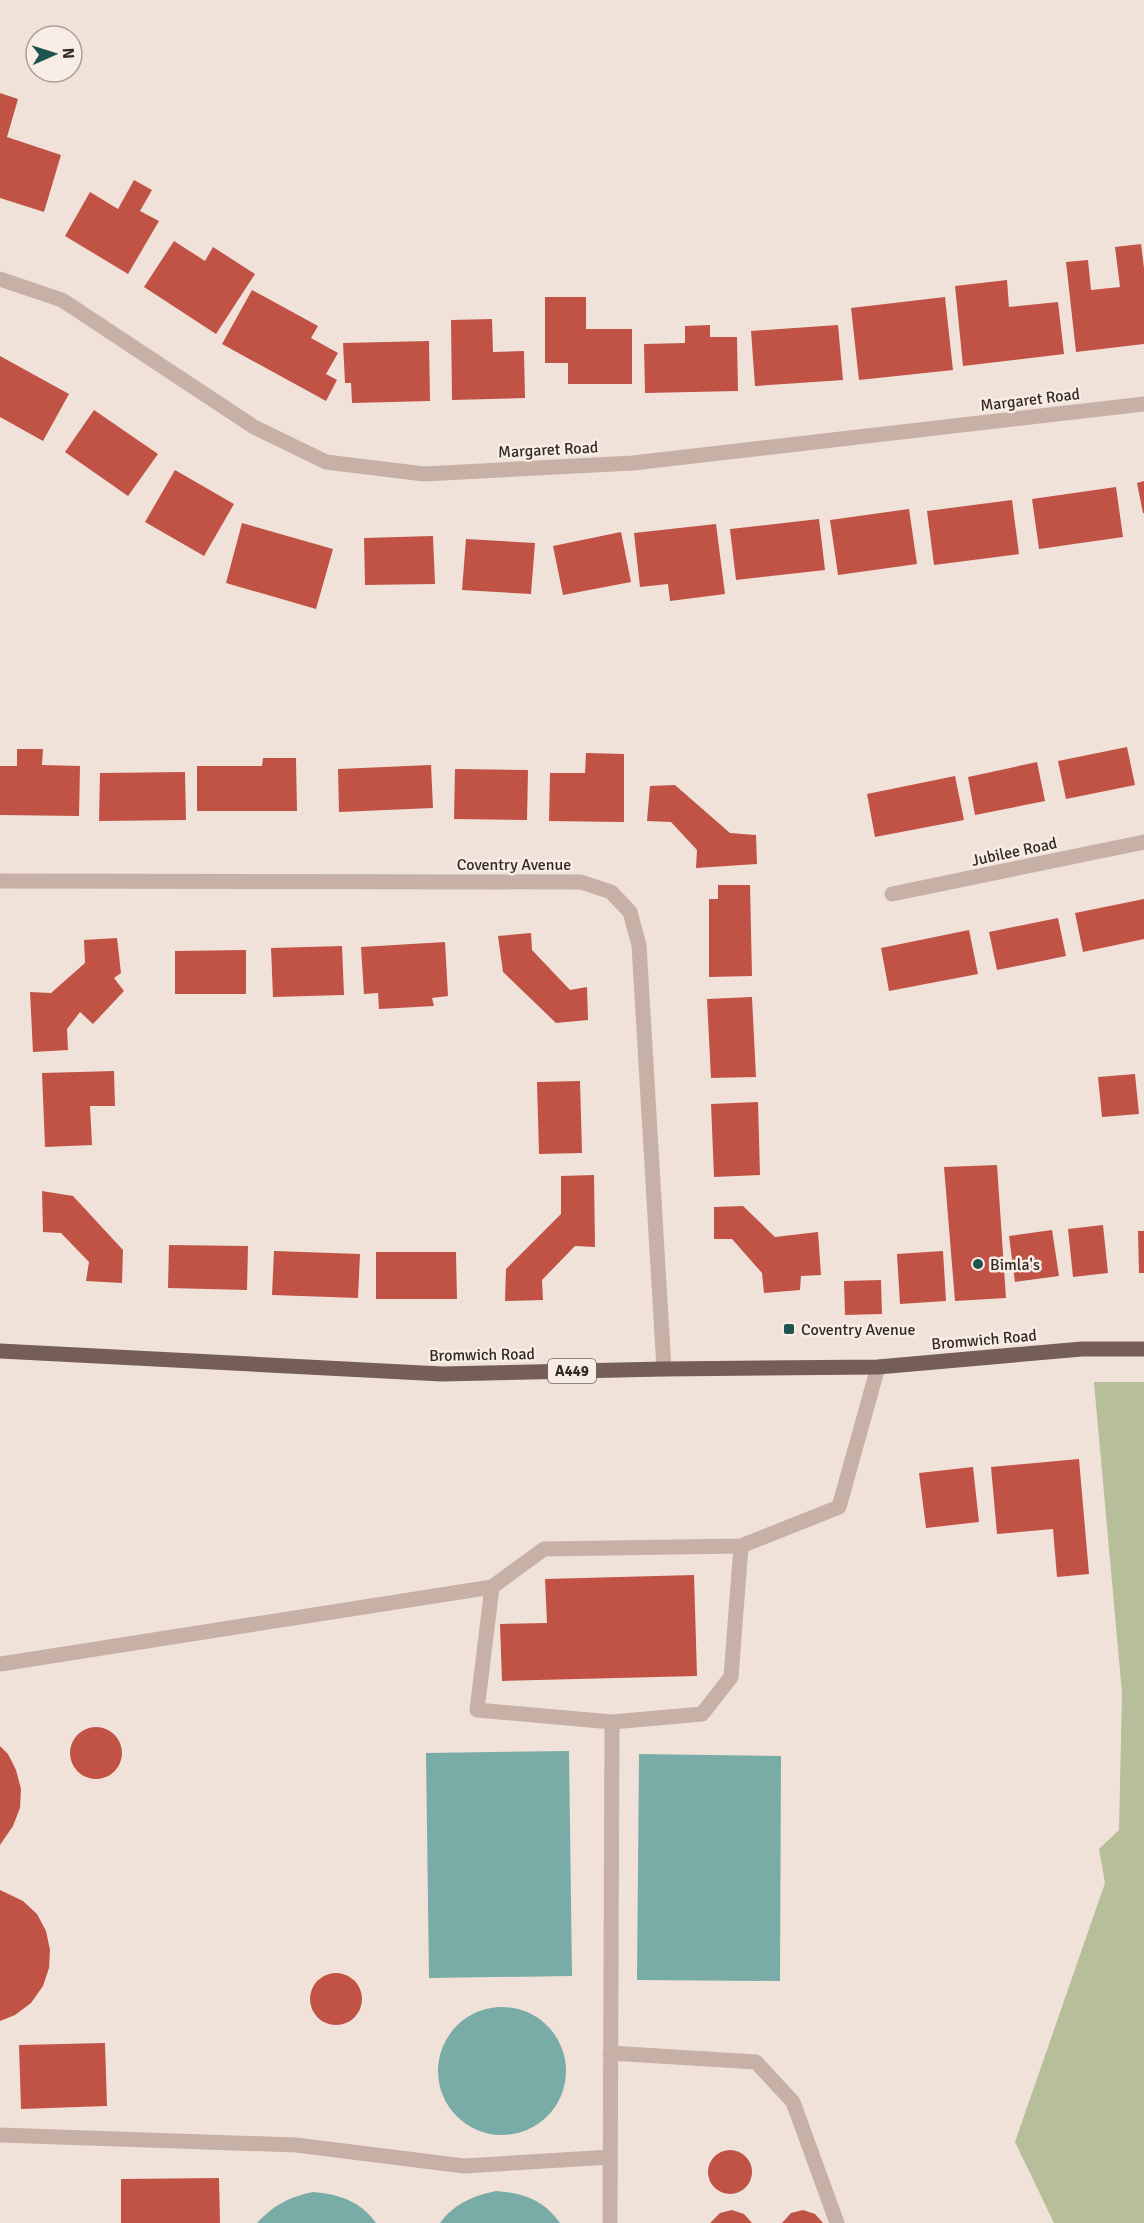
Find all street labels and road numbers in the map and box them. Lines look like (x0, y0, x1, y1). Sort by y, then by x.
street label: Margaret Road (979, 384, 1081, 416)
street label: Margaret Road (497, 437, 599, 463)
street label: Jubilee Road (970, 833, 1059, 871)
street label: Coventry Avenue (457, 855, 571, 875)
street label: Bromwich Road (930, 1325, 1038, 1355)
street label: Bromwich Road (429, 1344, 535, 1366)
road number: A449 (548, 1359, 596, 1383)

